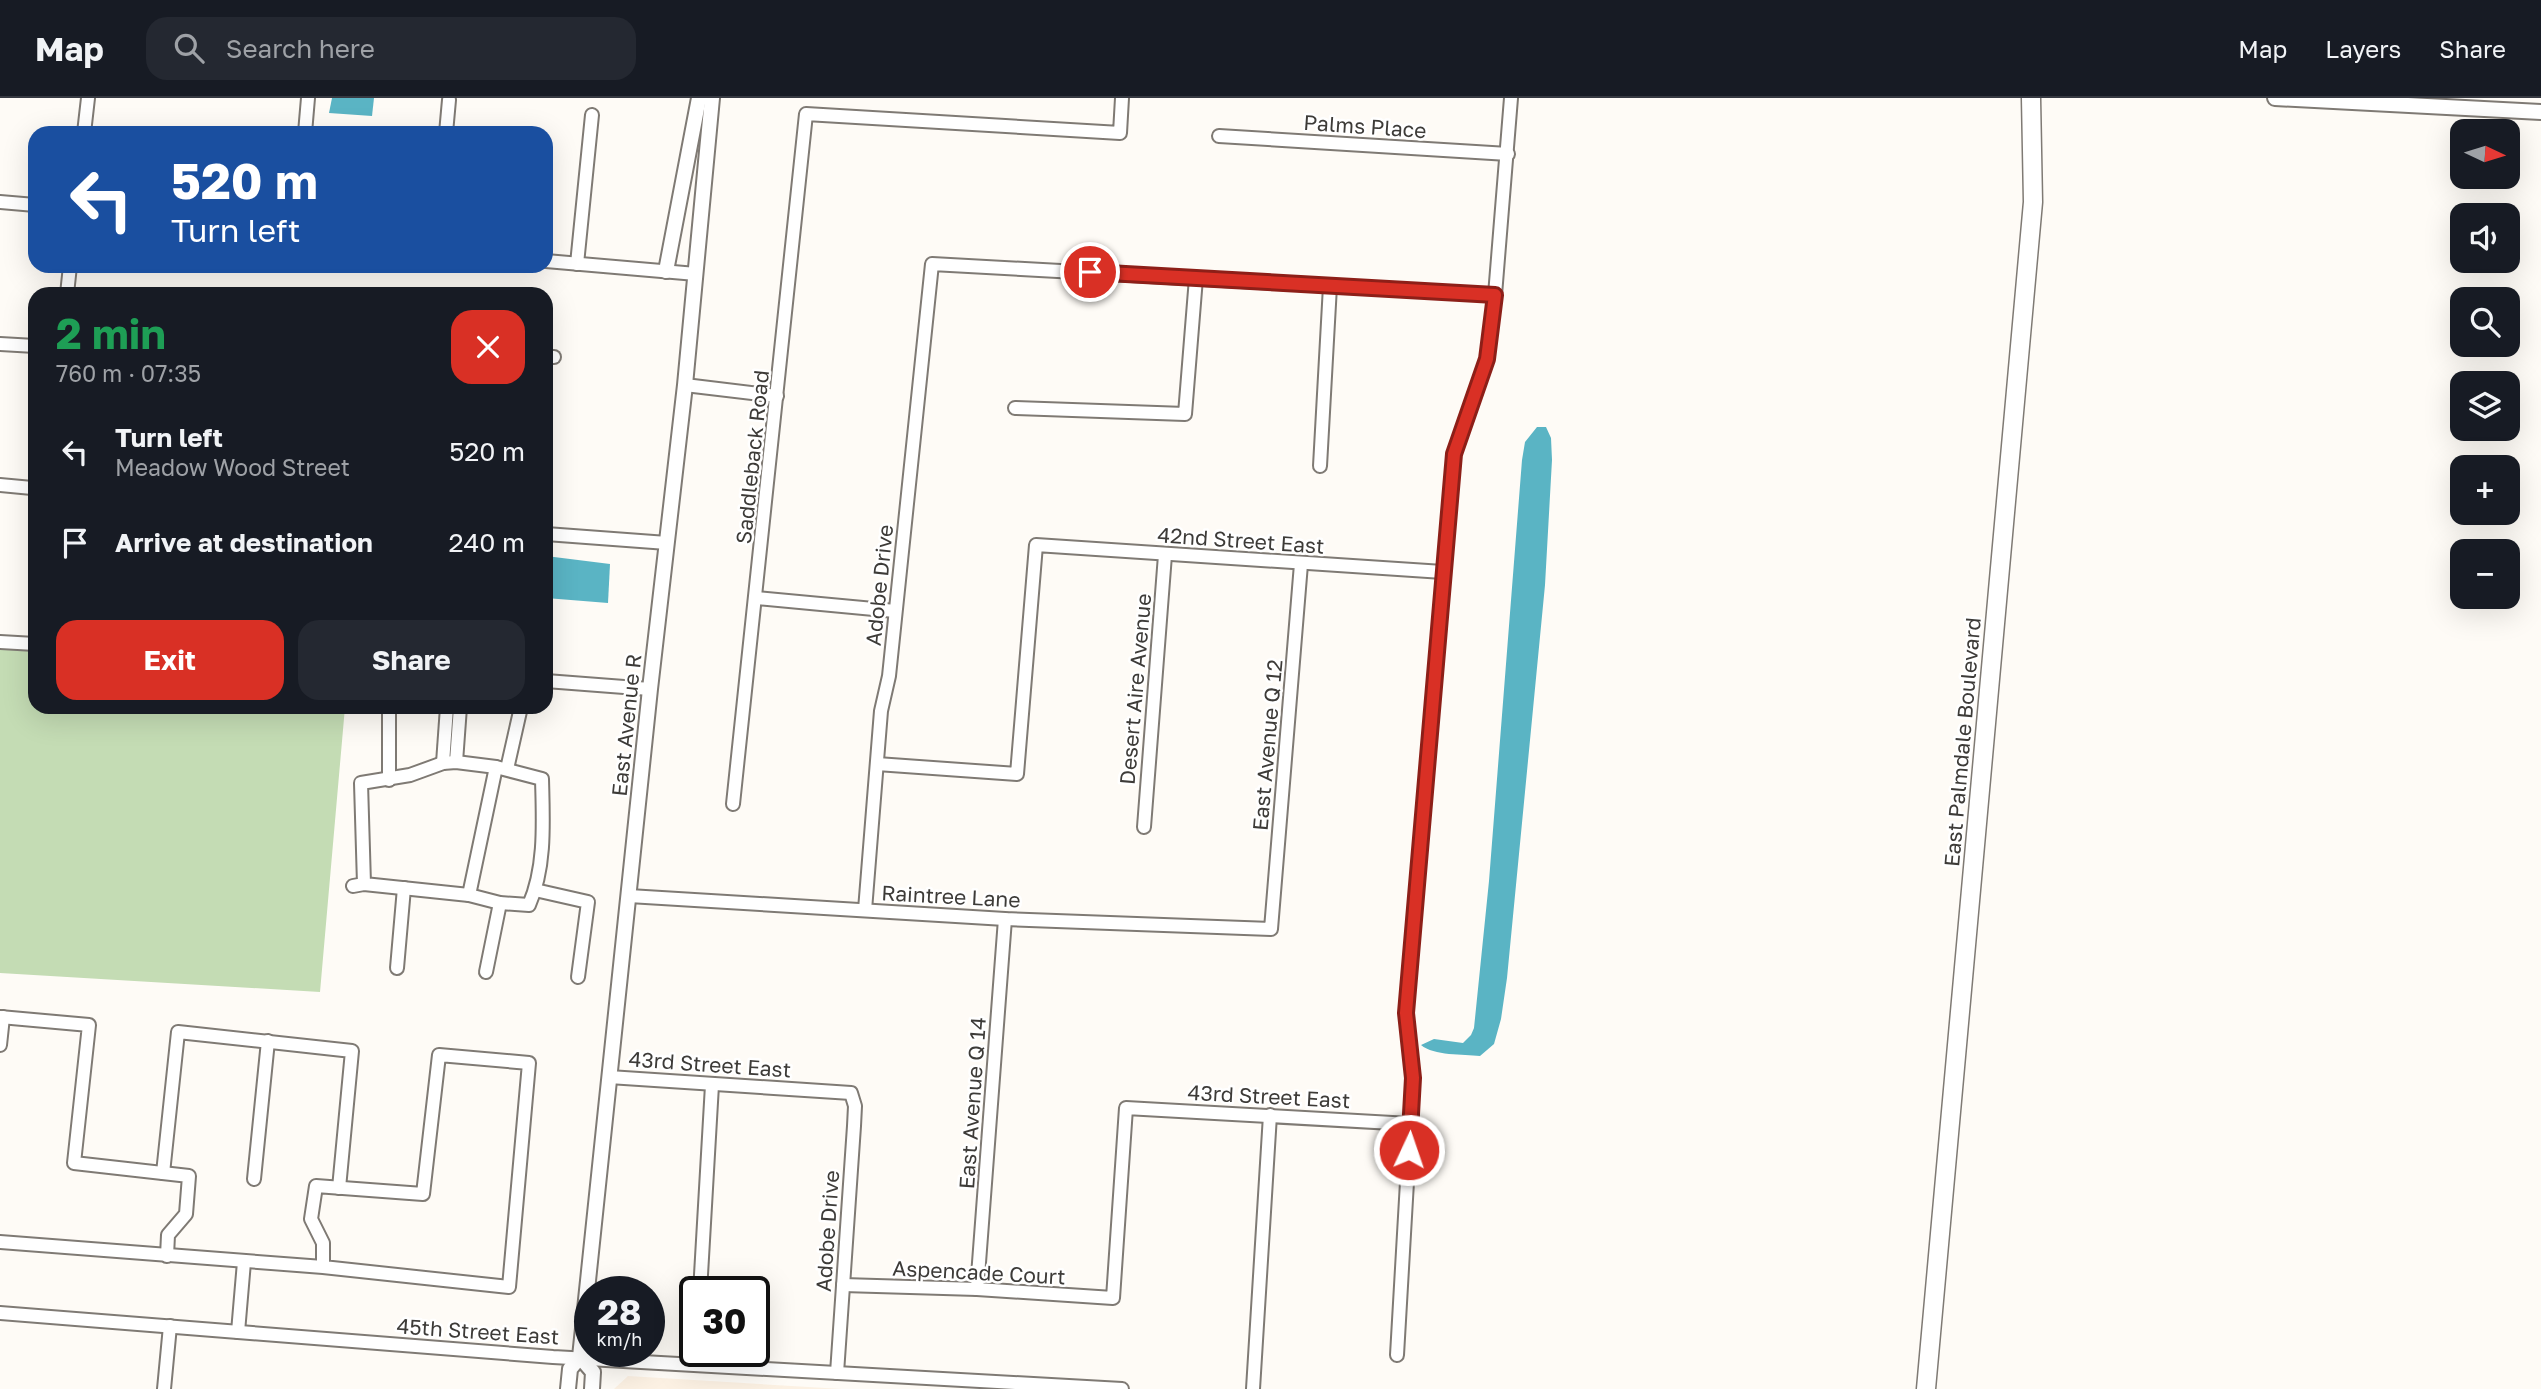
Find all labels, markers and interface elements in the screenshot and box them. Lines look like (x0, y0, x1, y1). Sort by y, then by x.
search box (146, 17, 636, 80)
text: Map (35, 29, 104, 68)
icon: search (170, 29, 208, 67)
text: Search here (226, 33, 375, 64)
text: Map (2238, 34, 2287, 63)
text: Layers (2325, 34, 2401, 63)
text: Share (2439, 34, 2506, 63)
street label: Palms Place (1303, 109, 1427, 143)
north arrow (2450, 119, 2520, 189)
map controls (2450, 119, 2520, 609)
text: 520 m (171, 151, 318, 210)
icon: left (56, 154, 147, 245)
button: sound (2450, 203, 2520, 273)
text: Turn left (171, 211, 300, 249)
pin (1060, 242, 1120, 302)
icon: arrive (1071, 253, 1109, 291)
button: search (2450, 287, 2520, 357)
text: 2 min (56, 308, 166, 358)
button: close (451, 310, 525, 384)
text: 760 m · 07:35 (56, 359, 201, 387)
street label: Saddleback Road (730, 369, 774, 545)
button: layers (2450, 371, 2520, 441)
text: Turn left (115, 422, 223, 453)
icon: left (56, 433, 94, 471)
text: 520 m (449, 436, 525, 467)
text: Meadow Wood Street (115, 453, 350, 481)
button: + (2450, 455, 2520, 525)
street label: 42nd Street East (1157, 521, 1325, 559)
street label: Adobe Drive (860, 523, 898, 647)
icon: arrive (56, 524, 94, 562)
text: Arrive at destination (115, 527, 373, 558)
text: 240 m (448, 527, 525, 558)
button: − (2450, 539, 2520, 609)
street label: Desert Aire Avenue (1114, 592, 1156, 786)
street label: East Palmdale Boulevard (1938, 616, 1986, 868)
button: Exit (56, 620, 284, 700)
button: Share (298, 620, 525, 700)
street label: East Avenue R (606, 653, 646, 797)
street label: East Avenue Q 12 (1247, 658, 1287, 832)
street label: Raintree Lane (881, 879, 1021, 913)
street label: East Avenue Q 14 (953, 1016, 991, 1190)
street label: 43rd Street East (628, 1045, 792, 1083)
street label: 43rd Street East (1187, 1079, 1351, 1113)
position arrow (1372, 1113, 1446, 1187)
street label: Adobe Drive (810, 1169, 844, 1293)
street label: Aspencade Court (892, 1254, 1066, 1290)
speed limit sign: 30 (679, 1276, 770, 1367)
text: 28 (598, 1291, 641, 1333)
street label: 45th Street East (396, 1312, 560, 1350)
text: km/h (597, 1328, 642, 1350)

